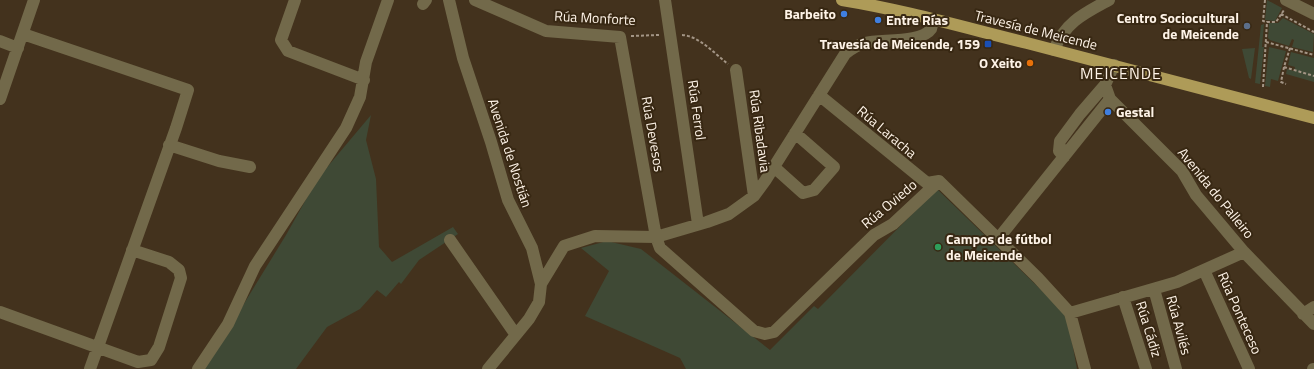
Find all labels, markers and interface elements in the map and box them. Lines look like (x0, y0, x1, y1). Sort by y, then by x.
place label: Barbeito (784, 3, 836, 24)
street label: Travesía de Meicende (973, 4, 1100, 55)
street label: Rúa Monforte (554, 5, 636, 30)
place label: Centro Sociocultural de Meicende (1117, 7, 1239, 44)
marker: Barbeito (839, 9, 849, 19)
place label: Entre Rías (886, 9, 948, 30)
marker: Entre Rías (873, 15, 883, 25)
marker: Centro Sociocultural de Meicende (1242, 21, 1252, 31)
place label: Travesía de Meicende, 159 (820, 33, 980, 54)
marker: Travesía de Meicende, 159 (983, 39, 993, 49)
place label: O Xeito (979, 52, 1022, 73)
marker: O Xeito (1025, 58, 1035, 68)
district label: MEICENDE (1080, 61, 1162, 85)
street label: Rúa Ferrol (683, 79, 712, 141)
street label: Rúa Ribadavia (744, 88, 777, 174)
street label: Rúa Devesos (637, 95, 670, 173)
street label: Avenida de Nostián (483, 96, 538, 210)
street label: Rúa Laracha (853, 100, 922, 163)
place label: Gestal (1116, 101, 1154, 122)
marker: Gestal (1103, 107, 1113, 117)
street label: Avenida do Palleiro (1173, 143, 1260, 243)
street label: Rúa Oviedo (856, 174, 921, 233)
place label: Campos de fútbol de Meicende (946, 228, 1052, 265)
marker: Campos de fútbol de Meicende (933, 242, 943, 252)
street label: Rúa Ponteceso (1213, 268, 1268, 357)
street label: Rúa Avilés (1161, 293, 1197, 357)
street label: Rúa Cádiz (1131, 298, 1168, 359)

